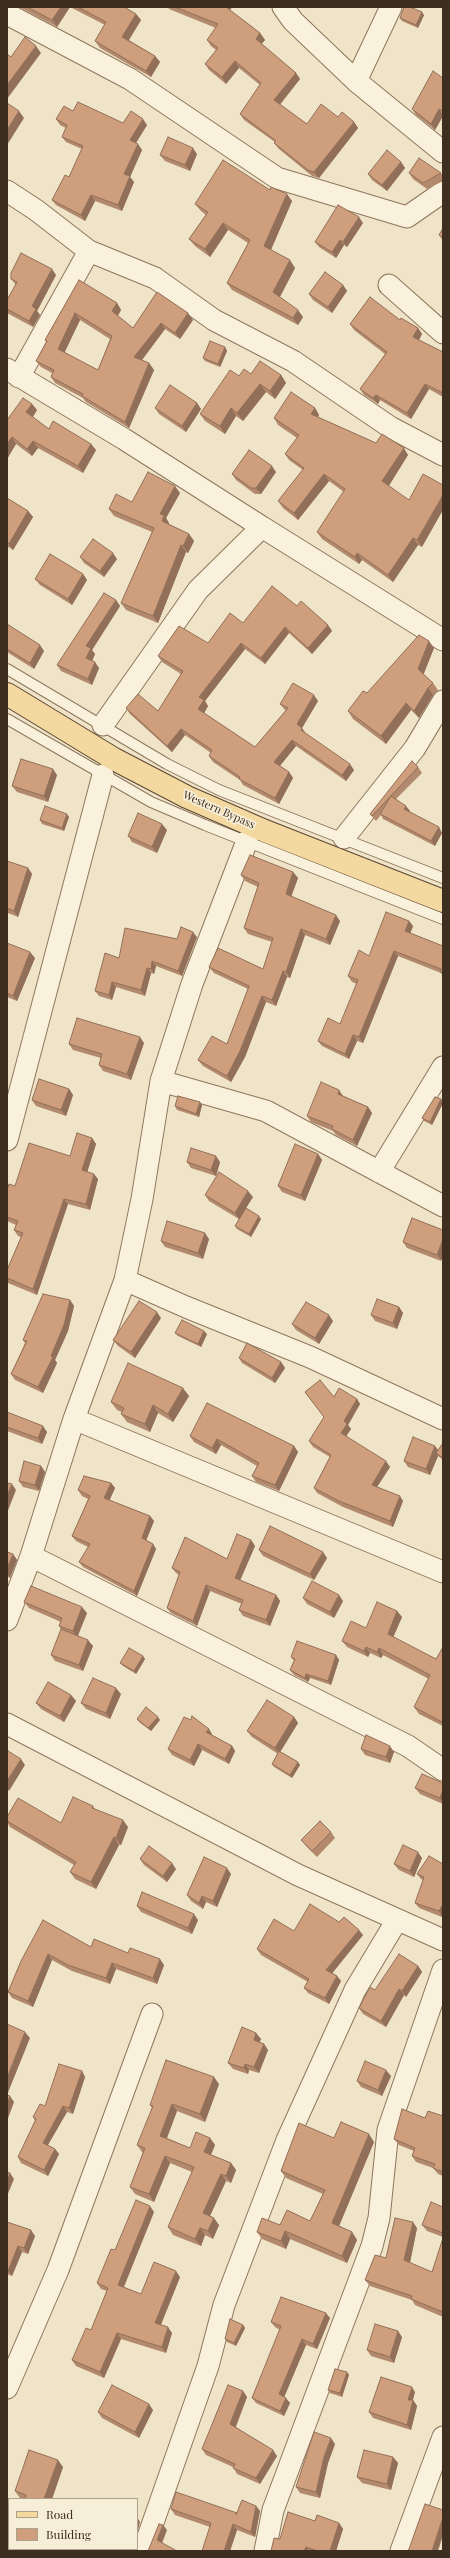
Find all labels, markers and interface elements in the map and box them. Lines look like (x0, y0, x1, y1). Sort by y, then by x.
street label: Western Bypass (181, 788, 257, 832)
legend (8, 2498, 138, 2550)
text: Road (46, 2506, 73, 2522)
text: Building (46, 2526, 91, 2542)

